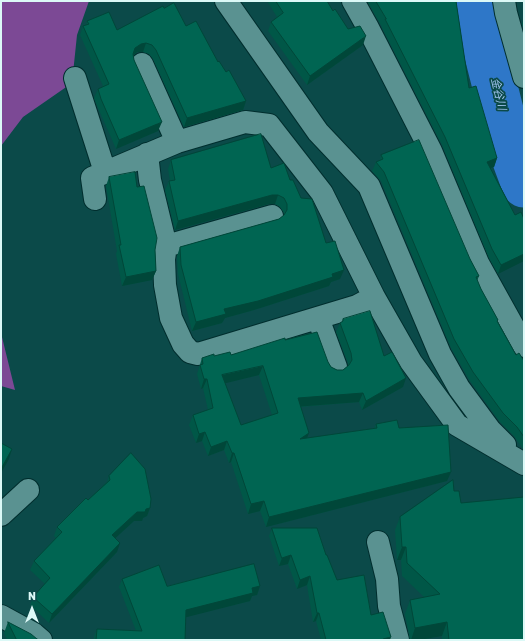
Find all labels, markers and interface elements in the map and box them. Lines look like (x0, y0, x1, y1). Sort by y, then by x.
water label: 金谷川 (488, 76, 508, 112)
north arrow (12, 589, 52, 629)
text: N (28, 590, 36, 603)

